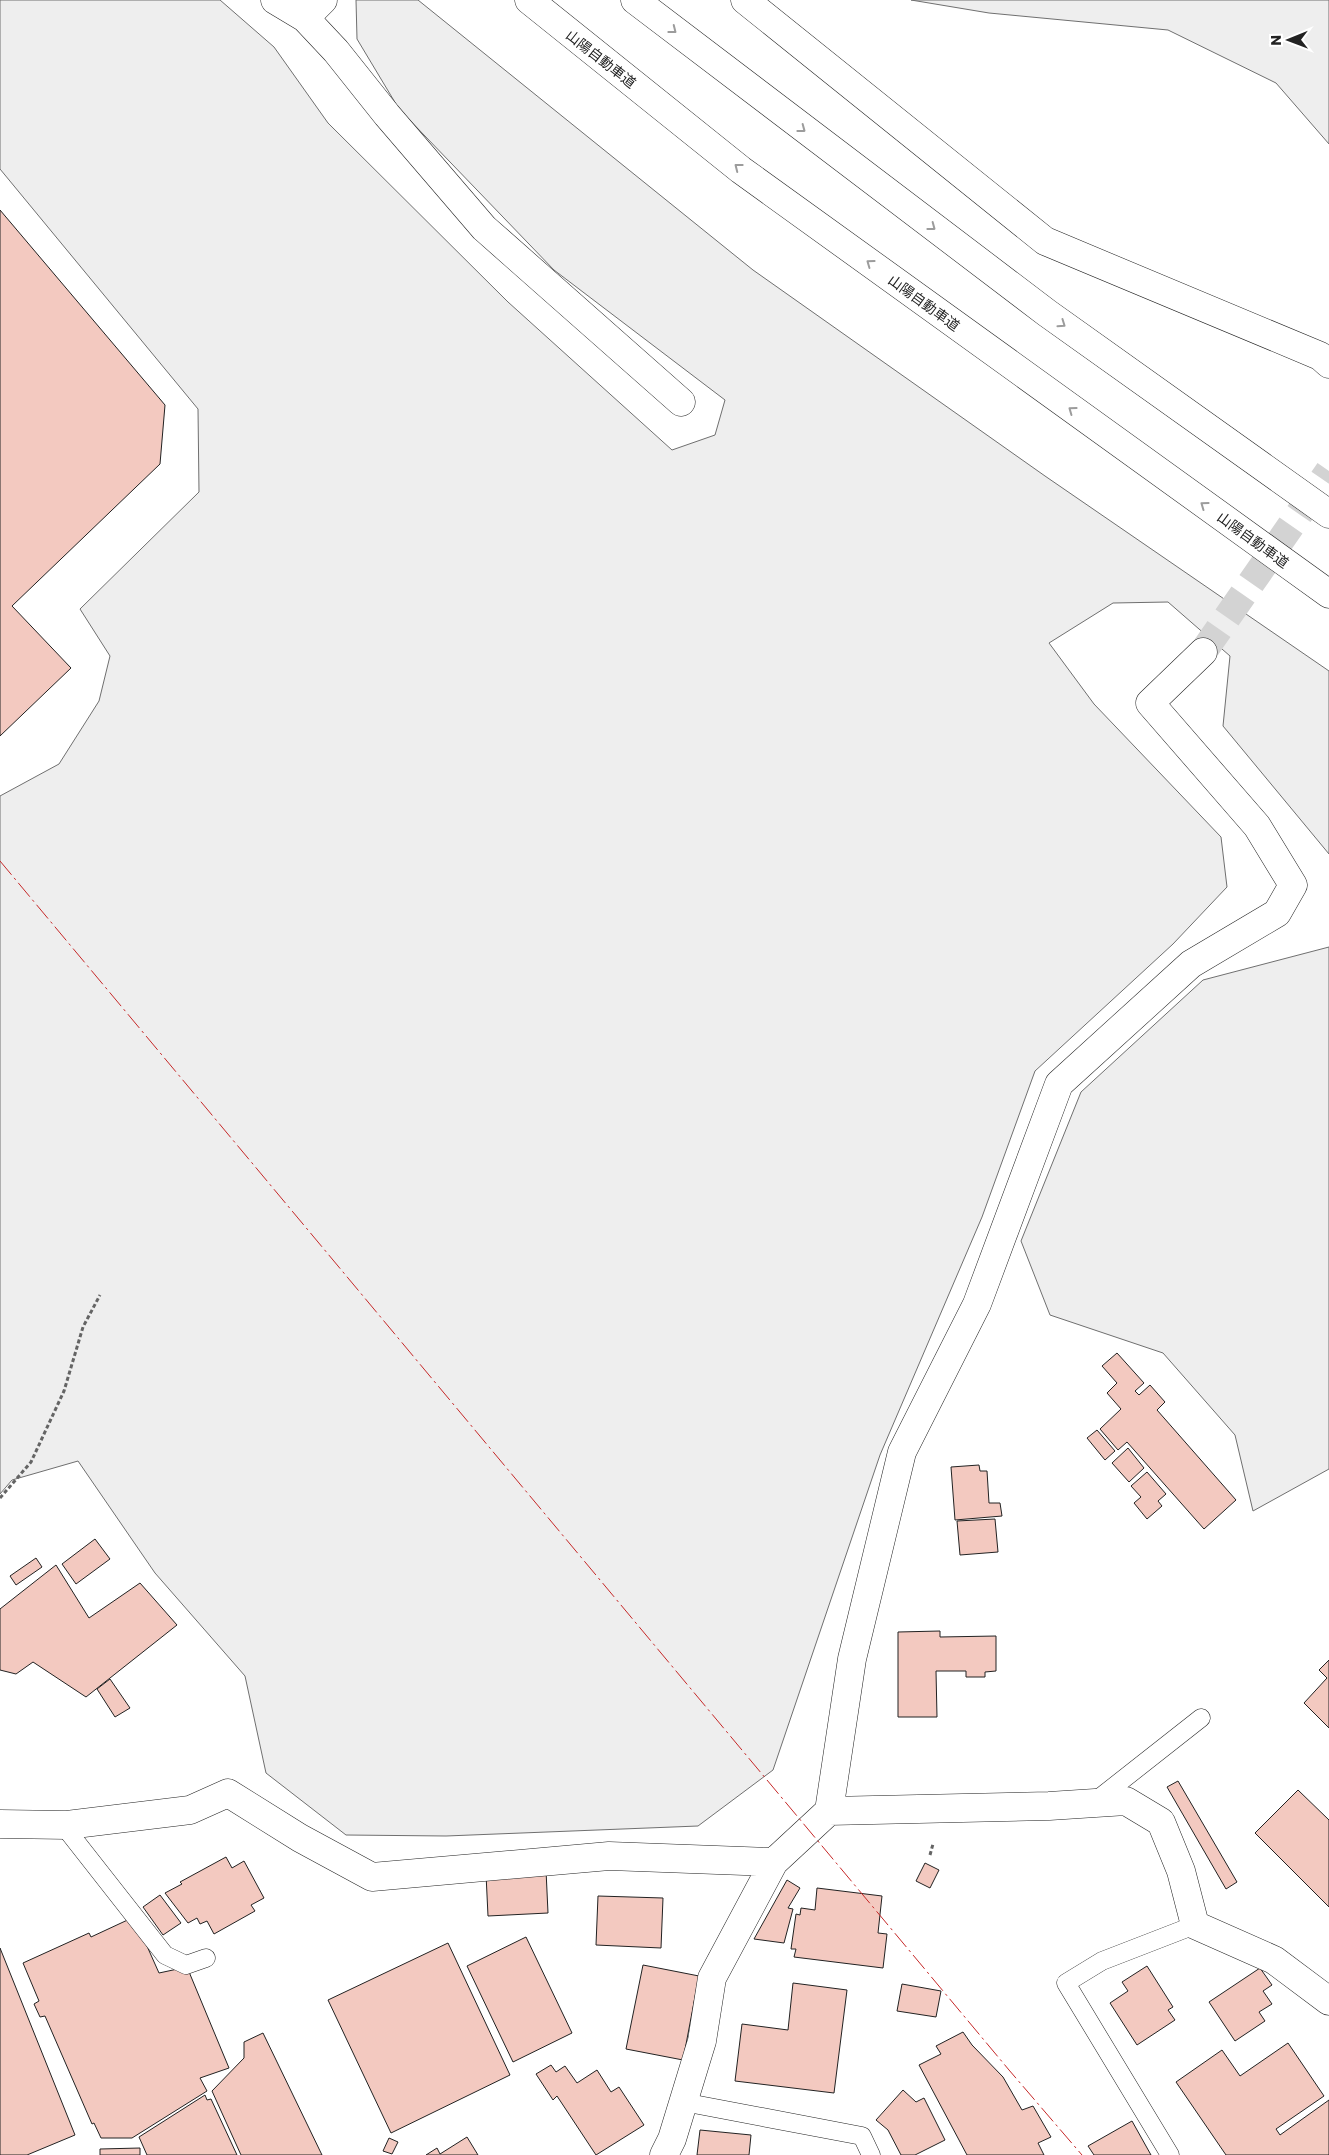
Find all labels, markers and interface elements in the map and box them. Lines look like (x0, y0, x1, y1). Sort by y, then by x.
north arrow (1264, 15, 1314, 65)
one-way arrow (667, 24, 676, 32)
street label: 山陽自動車道 (562, 25, 640, 93)
text: N (1266, 35, 1286, 46)
one-way arrow (796, 123, 805, 131)
one-way arrow (735, 165, 744, 173)
one-way arrow (926, 221, 935, 229)
one-way arrow (866, 260, 876, 269)
street label: 山陽自動車道 (884, 270, 964, 336)
one-way arrow (1056, 318, 1066, 327)
one-way arrow (1068, 407, 1078, 416)
one-way arrow (1200, 502, 1210, 511)
street label: 山陽自動車道 (1213, 507, 1293, 573)

